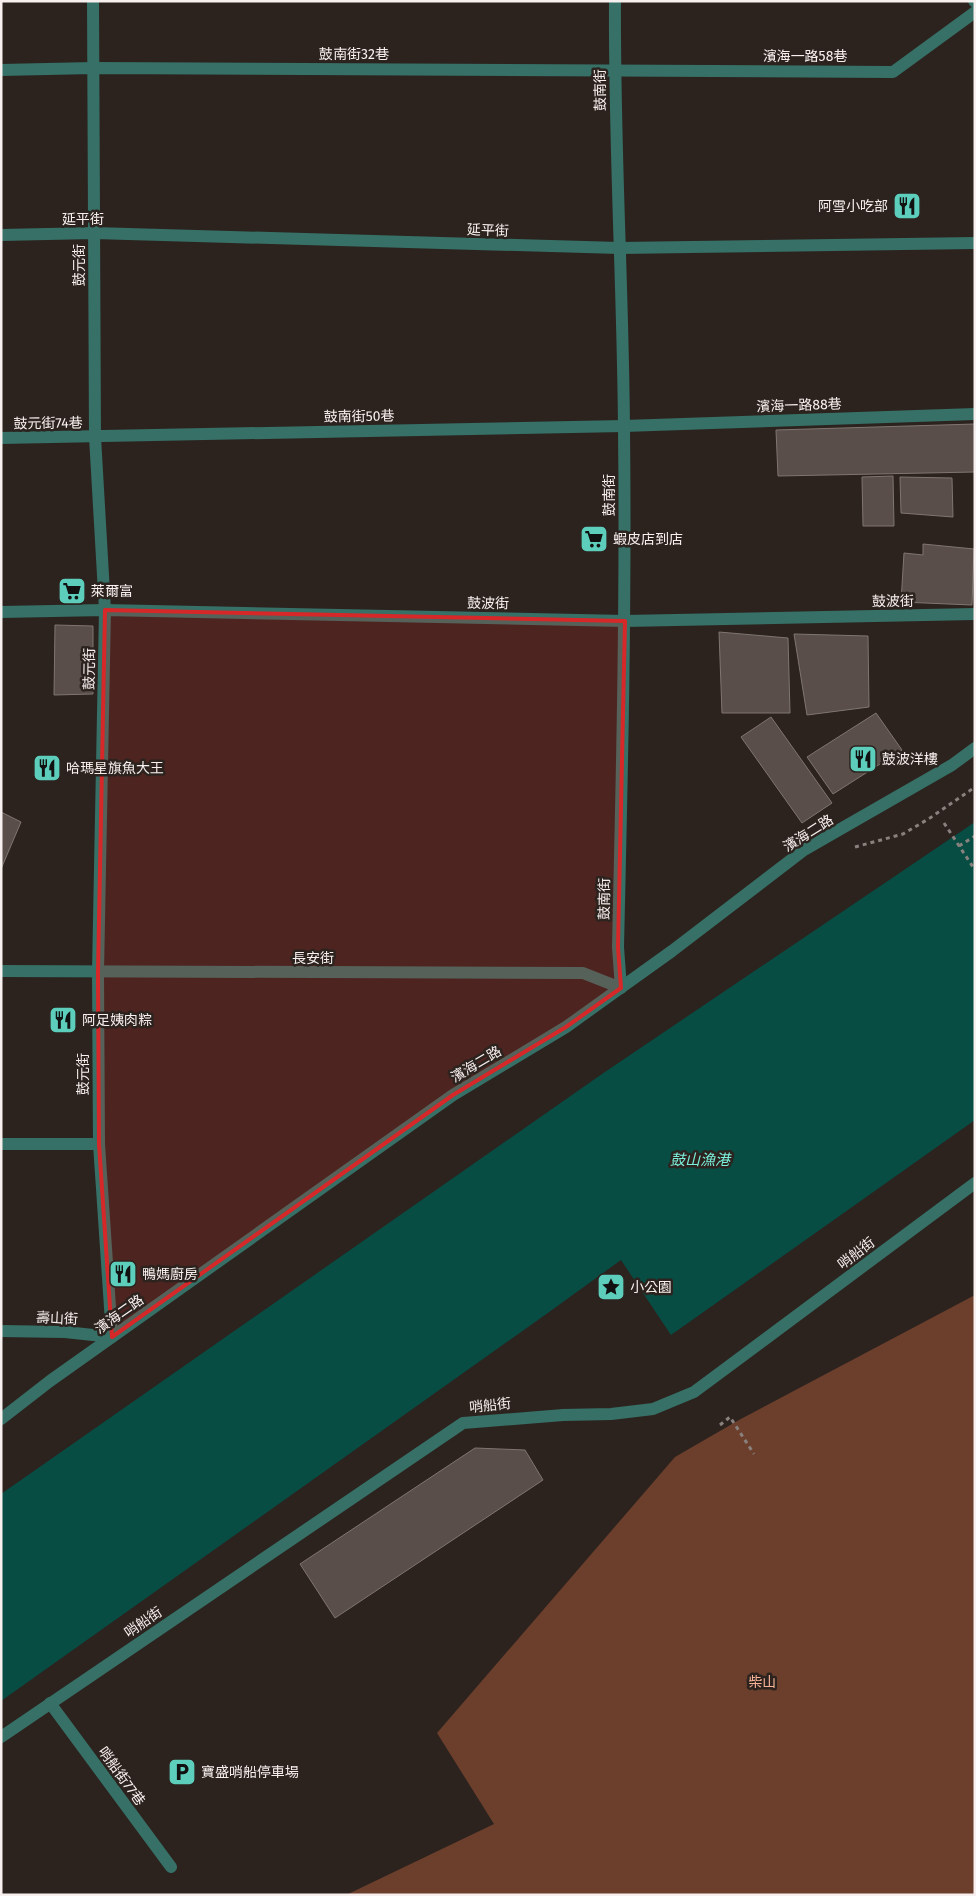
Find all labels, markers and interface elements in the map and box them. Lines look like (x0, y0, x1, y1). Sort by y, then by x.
street label: 鼓南街32巷 (319, 46, 389, 63)
street label: 濱海一路58巷 (763, 48, 847, 65)
street label: 鼓南街 (592, 69, 609, 111)
restaurant icon: 阿雪小吃部 (892, 191, 922, 221)
place label: 阿雪小吃部 (818, 198, 888, 215)
street label: 延平街 (62, 211, 104, 228)
street label: 延平街 (467, 221, 509, 240)
street label: 鼓元街 (71, 244, 88, 286)
street label: 濱海一路88巷 (756, 396, 842, 415)
street label: 鼓南街50巷 (323, 407, 395, 426)
street label: 鼓元街74巷 (13, 414, 83, 433)
street label: 鼓南街 (601, 474, 618, 516)
supermarket icon: 蝦皮店到店 (579, 524, 609, 554)
place label: 蝦皮店到店 (613, 531, 683, 548)
supermarket icon: 萊爾富 (57, 576, 87, 606)
place label: 萊爾富 (91, 583, 133, 600)
street label: 鼓波街 (872, 593, 914, 610)
street label: 鼓波街 (467, 595, 509, 612)
street label: 鼓元街 (81, 648, 98, 690)
restaurant icon: 鼓波洋樓 (848, 744, 878, 774)
place label: 鼓波洋樓 (882, 751, 938, 768)
restaurant icon: 哈瑪星旗魚大王 (32, 753, 62, 783)
place label: 哈瑪星旗魚大王 (66, 760, 164, 777)
street label: 濱海二路 (780, 811, 837, 855)
street label: 鼓南街 (596, 878, 613, 920)
street label: 長安街 (292, 950, 334, 967)
restaurant icon: 阿足姨肉粽 (48, 1005, 78, 1035)
place label: 阿足姨肉粽 (82, 1012, 152, 1029)
street label: 濱海二路 (448, 1043, 505, 1086)
street label: 鼓元街 (75, 1053, 92, 1095)
water label: 鼓山漁港 (670, 1151, 732, 1169)
street label: 哨船街 (834, 1234, 878, 1273)
restaurant icon: 鴨媽廚房 (108, 1259, 138, 1289)
place label: 鴨媽廚房 (142, 1266, 198, 1283)
place icon: 小公園 (596, 1272, 626, 1302)
place label: 小公園 (630, 1279, 672, 1296)
street label: 濱海二路 (91, 1291, 147, 1337)
street label: 壽山街 (36, 1309, 78, 1328)
street label: 哨船街 (468, 1395, 512, 1416)
street label: 哨船街 (121, 1604, 165, 1641)
park label: 柴山 (748, 1674, 776, 1691)
street label: 哨船街77巷 (95, 1744, 149, 1809)
parking icon: 寶盛哨船停車場 (167, 1757, 197, 1787)
place label: 寶盛哨船停車場 (201, 1764, 299, 1781)

